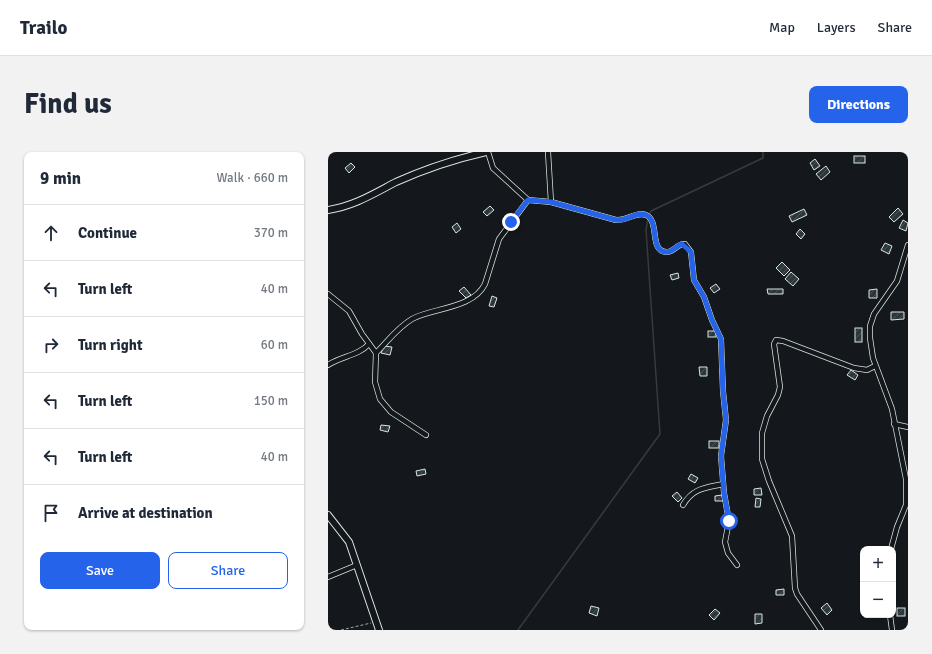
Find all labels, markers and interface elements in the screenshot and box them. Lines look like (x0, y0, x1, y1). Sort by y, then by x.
text: Trailo (20, 16, 67, 40)
text: Map (769, 19, 795, 36)
text: Layers (817, 19, 856, 36)
text: Share (878, 19, 912, 36)
button: Directions (809, 86, 908, 123)
text: Find us (24, 87, 112, 121)
text: 9 min (40, 168, 81, 189)
text: Walk · 660 m (217, 170, 288, 186)
route end (502, 213, 520, 231)
icon: ahead (40, 222, 62, 244)
text: Continue (78, 224, 137, 242)
text: 370 m (254, 225, 288, 241)
icon: left (40, 278, 62, 300)
text: Turn left (78, 280, 132, 298)
text: 40 m (261, 281, 288, 297)
icon: right (40, 334, 62, 356)
text: Turn right (78, 336, 143, 354)
text: 60 m (261, 337, 288, 353)
icon: left (40, 390, 62, 412)
text: Turn left (78, 392, 132, 410)
text: 150 m (254, 393, 288, 409)
icon: left (40, 446, 62, 468)
text: Turn left (78, 448, 132, 466)
text: 40 m (261, 449, 288, 465)
icon: arrive (40, 502, 62, 524)
text: Arrive at destination (78, 504, 213, 522)
route start (720, 512, 738, 530)
map controls (860, 546, 896, 618)
button: + (860, 546, 896, 582)
button: Save (40, 552, 160, 589)
button: Share (168, 552, 288, 589)
button: − (860, 582, 896, 618)

